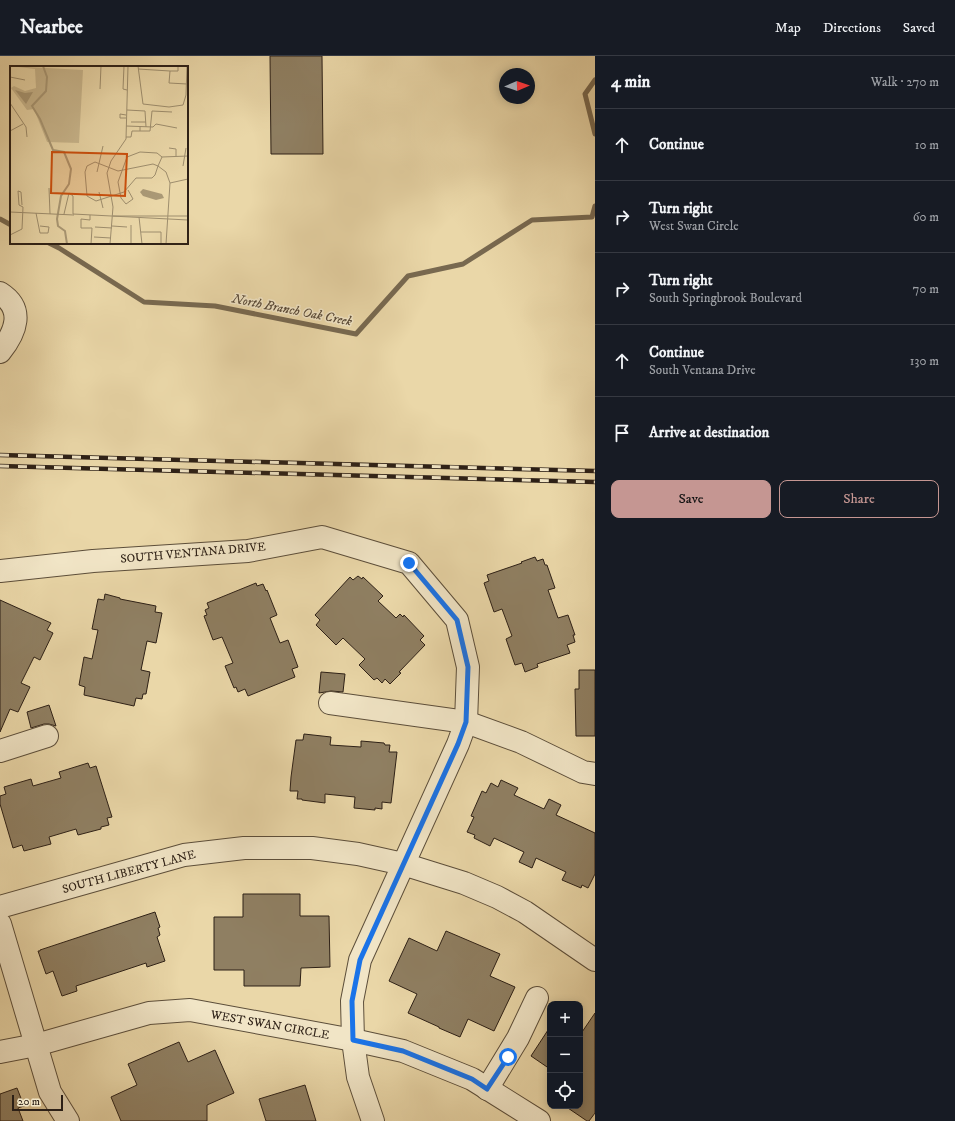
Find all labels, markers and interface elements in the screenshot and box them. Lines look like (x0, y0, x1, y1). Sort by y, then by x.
text: Nearbee (20, 16, 83, 39)
text: Map (775, 19, 801, 37)
text: Directions (823, 19, 881, 37)
text: Saved (903, 19, 935, 37)
inset map (10, 66, 188, 244)
north arrow (499, 68, 535, 104)
text: 4 min (611, 71, 650, 93)
text: Walk · 270 m (871, 74, 939, 90)
icon: ahead (611, 134, 633, 156)
text: Continue (649, 135, 704, 154)
text: 10 m (915, 137, 939, 153)
text: Turn right (649, 199, 712, 218)
icon: right (611, 206, 633, 228)
text: 60 m (913, 209, 939, 225)
text: West Swan Circle (649, 218, 739, 234)
text: Turn right (649, 271, 712, 290)
icon: right (611, 278, 633, 300)
text: 70 m (913, 281, 939, 297)
water label: North Branch Oak Creek (230, 290, 354, 330)
text: South Springbrook Boulevard (649, 290, 802, 306)
text: Continue (649, 343, 704, 362)
icon: ahead (611, 350, 633, 372)
text: 130 m (910, 353, 939, 369)
text: South Ventana Drive (649, 362, 756, 378)
icon: arrive (611, 422, 633, 444)
text: Arrive at destination (649, 423, 769, 442)
button: Save (611, 480, 771, 518)
button: Share (779, 480, 939, 518)
street label: SOUTH VENTANA DRIVE (120, 539, 267, 567)
route end (400, 554, 418, 572)
street label: SOUTH LIBERTY LANE (61, 847, 198, 897)
map controls (547, 1001, 583, 1109)
button: + (547, 1001, 583, 1037)
street label: WEST SWAN CIRCLE (208, 1007, 331, 1043)
button: − (547, 1037, 583, 1073)
route start (499, 1048, 517, 1066)
button: locate (547, 1073, 583, 1109)
scale bar (12, 1093, 63, 1112)
text: 20 m (18, 1095, 40, 1109)

